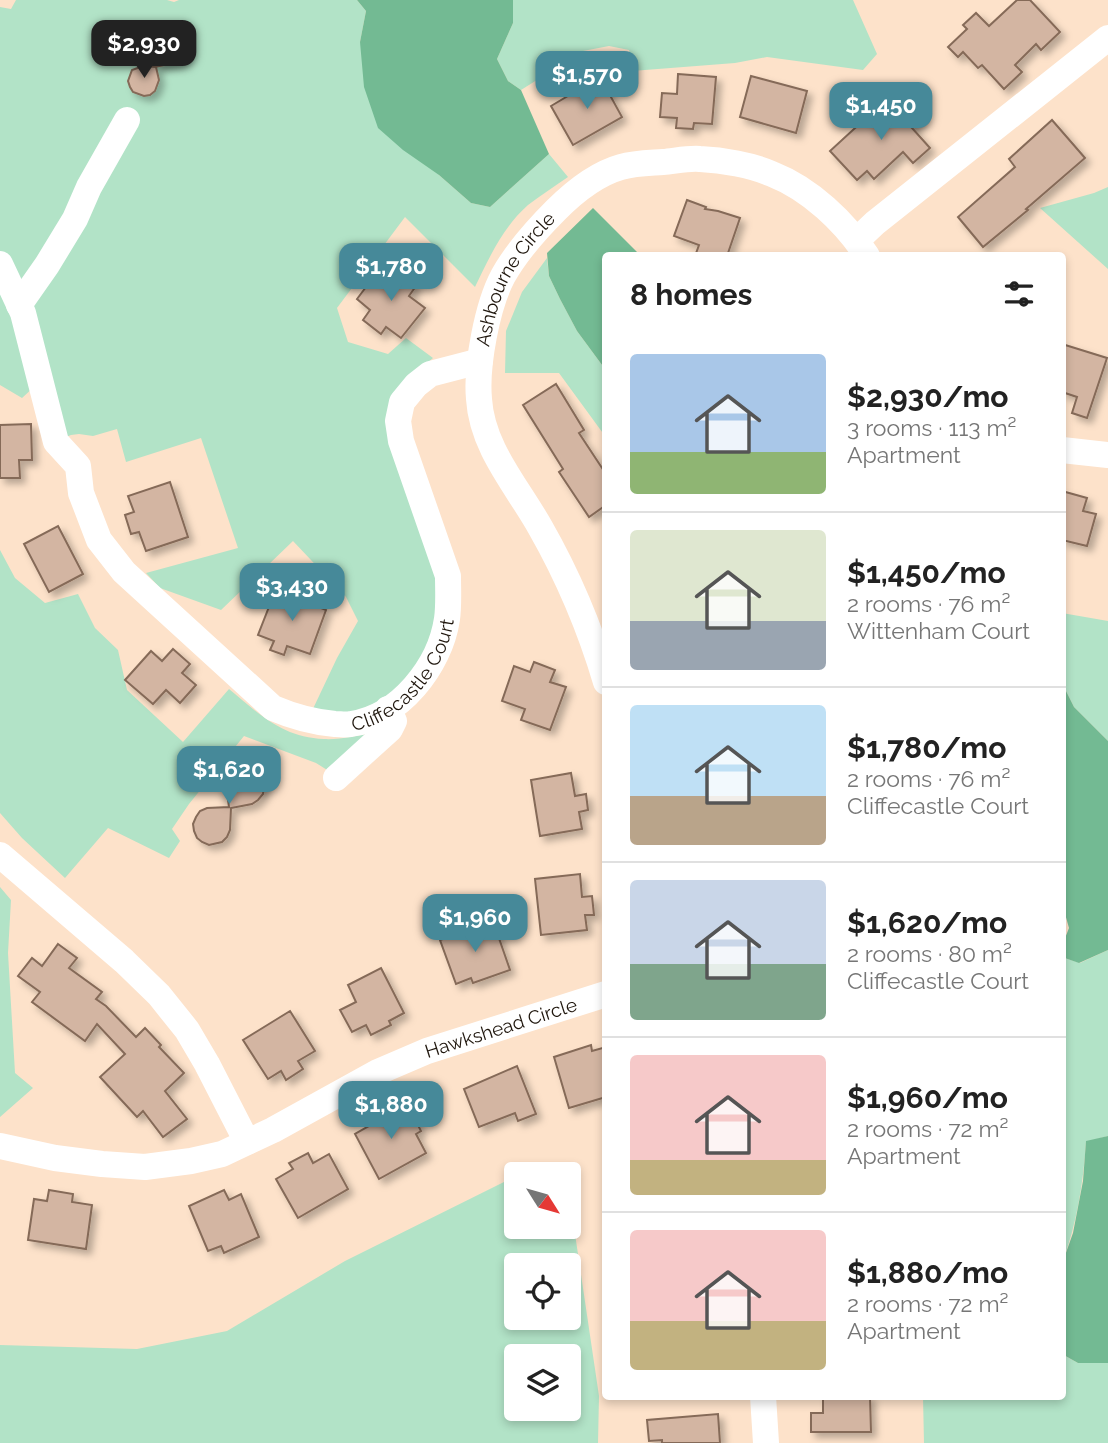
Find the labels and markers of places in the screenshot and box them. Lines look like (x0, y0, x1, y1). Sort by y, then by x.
pin: $2,930 (87, 20, 201, 80)
pin: $1,570 (530, 52, 644, 111)
pin: $1,450 (824, 82, 938, 142)
pin: $1,780 (334, 244, 448, 303)
pin: $3,430 (235, 564, 349, 623)
pin: $1,620 (172, 746, 286, 806)
pin: $1,960 (418, 894, 532, 954)
pin: $1,880 (334, 1082, 448, 1141)

